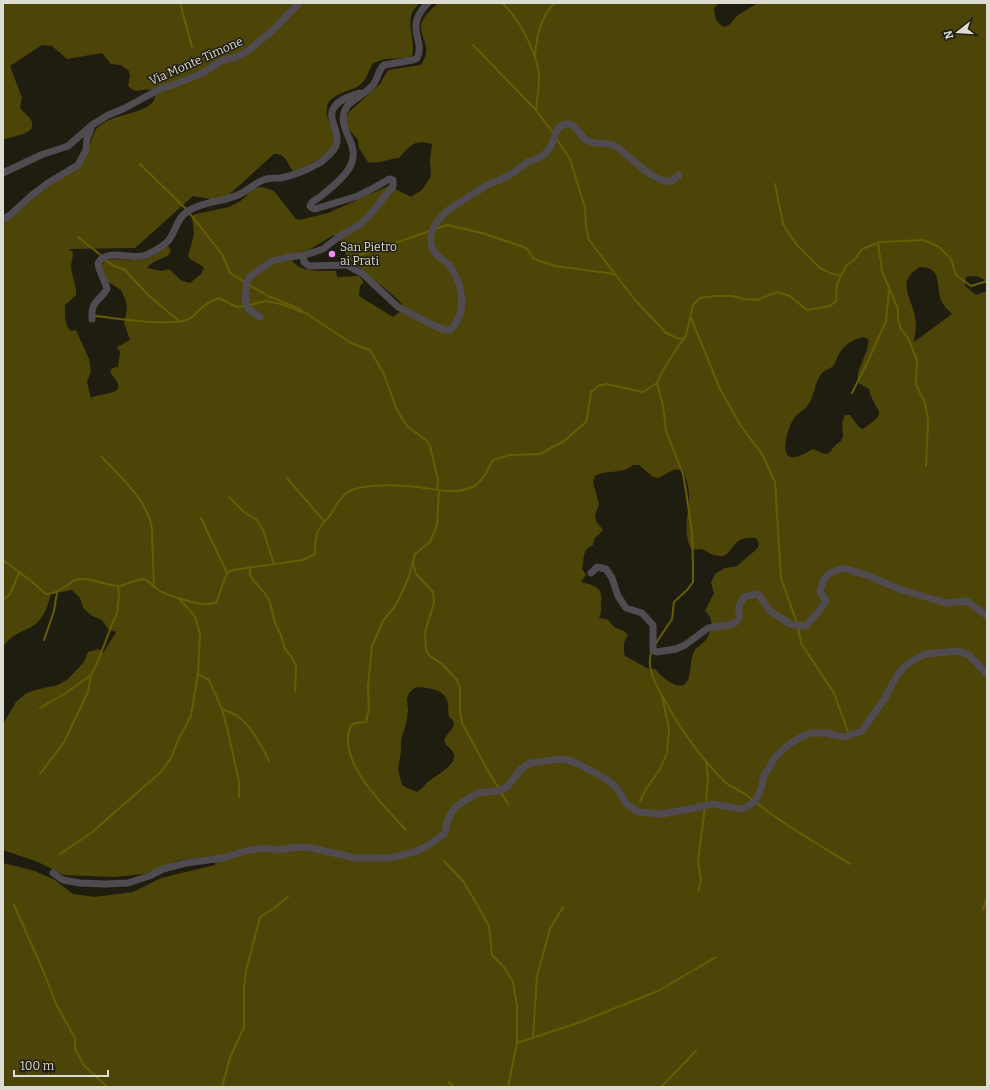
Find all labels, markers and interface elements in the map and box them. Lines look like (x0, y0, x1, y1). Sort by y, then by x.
north arrow (938, 12, 978, 52)
text: N (941, 28, 956, 41)
street label: Via Monte Timone (147, 34, 245, 88)
place label: San Pietro ai Prati (340, 240, 397, 268)
marker: San Pietro ai Prati (327, 249, 337, 259)
scale bar (14, 1052, 108, 1078)
text: 100 m (20, 1059, 55, 1073)

